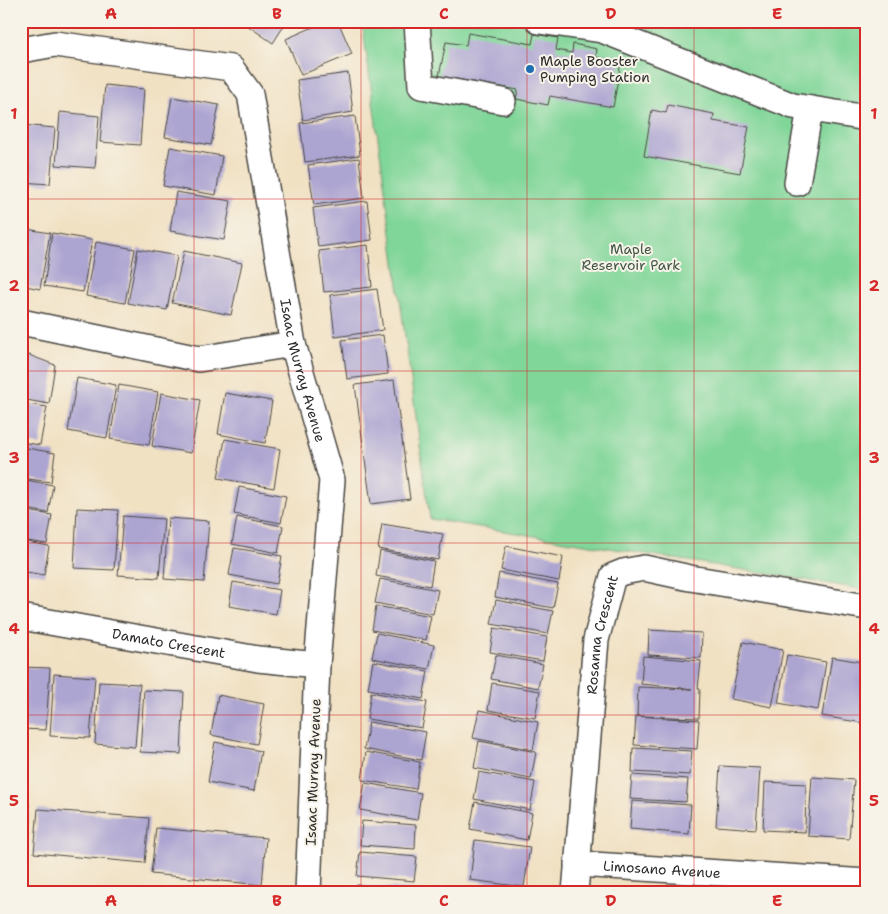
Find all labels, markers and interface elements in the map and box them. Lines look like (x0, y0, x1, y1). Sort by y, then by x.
text: A (105, 3, 117, 24)
text: B (272, 3, 282, 24)
text: C (439, 3, 449, 24)
text: D (605, 3, 617, 24)
text: E (772, 3, 782, 24)
place label: Maple Booster Pumping Station (540, 52, 650, 86)
marker: Maple Booster Pumping Station (524, 63, 536, 75)
text: 1 (10, 103, 18, 124)
text: 1 (870, 103, 878, 124)
park label: Maple Reservoir Park (582, 240, 680, 274)
text: 2 (8, 275, 20, 296)
text: 2 (868, 275, 880, 296)
street label: Isaac Murray Avenue (276, 297, 330, 444)
text: 3 (8, 447, 20, 468)
text: 3 (868, 447, 880, 468)
street label: Rosanna Crescent (583, 573, 622, 695)
text: 4 (8, 618, 20, 639)
text: 4 (868, 618, 880, 639)
street label: Damato Crescent (111, 624, 227, 662)
street label: Isaac Murray Avenue (301, 698, 325, 846)
text: 5 (9, 790, 19, 811)
text: 5 (869, 790, 879, 811)
street label: Limosano Avenue (602, 857, 721, 882)
text: A (105, 890, 117, 911)
text: B (272, 890, 282, 911)
text: C (439, 890, 449, 911)
text: D (605, 890, 617, 911)
text: E (772, 890, 782, 911)

